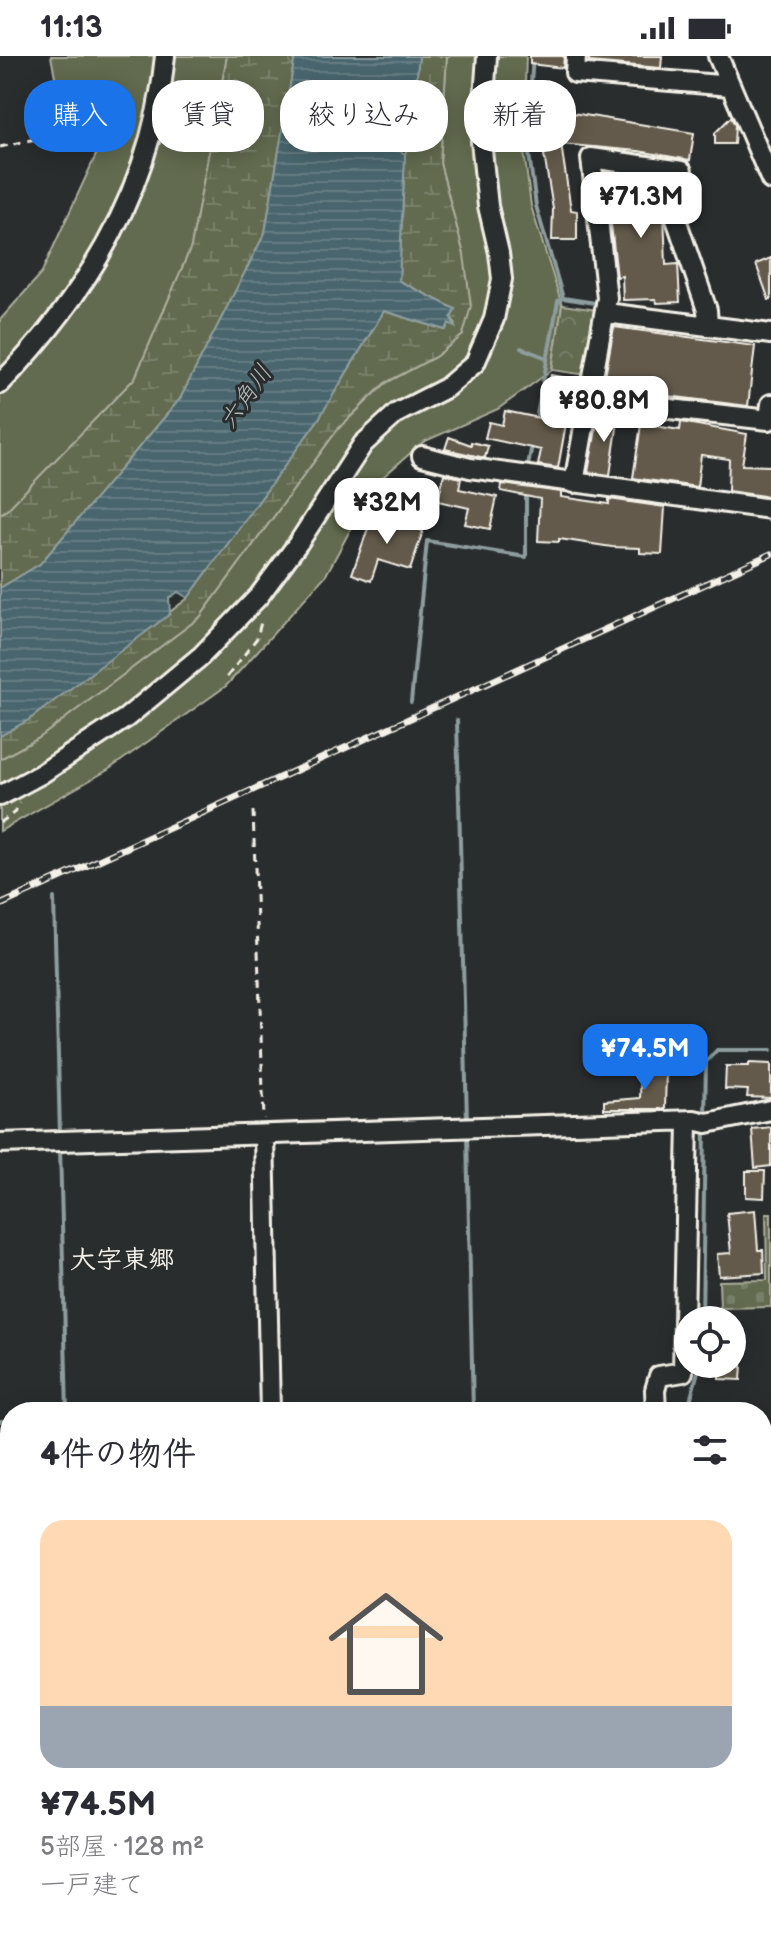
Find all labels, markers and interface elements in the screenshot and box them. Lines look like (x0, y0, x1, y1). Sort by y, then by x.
text: 11:13 (40, 10, 103, 46)
chip: 購入 (24, 80, 136, 152)
chip: 賃貸 (152, 80, 264, 152)
chip: 絞り込み (280, 80, 448, 152)
chip: 新着 (464, 80, 576, 152)
pin: ¥71.3M (576, 172, 706, 240)
text: ¥71.3M (599, 182, 683, 213)
water label: 六角川 (213, 359, 279, 435)
pin: ¥80.8M (539, 376, 669, 444)
text: ¥80.8M (558, 386, 650, 417)
pin: ¥32M (340, 478, 434, 546)
text: ¥32M (352, 488, 422, 519)
pin: ¥74.5M (580, 1024, 710, 1092)
text: ¥74.5M (601, 1034, 689, 1065)
district label: 大字東郷 (70, 1245, 174, 1276)
map controls (674, 1306, 746, 1378)
button: locate (674, 1306, 746, 1378)
icon: filters (688, 1428, 732, 1472)
text: 4件の物件 (40, 1434, 196, 1475)
icon: home (314, 1572, 458, 1716)
text: ¥74.5M (40, 1784, 156, 1825)
text: 5部屋 · 128 m² (40, 1832, 204, 1863)
text: 一戸建て (40, 1870, 144, 1901)

